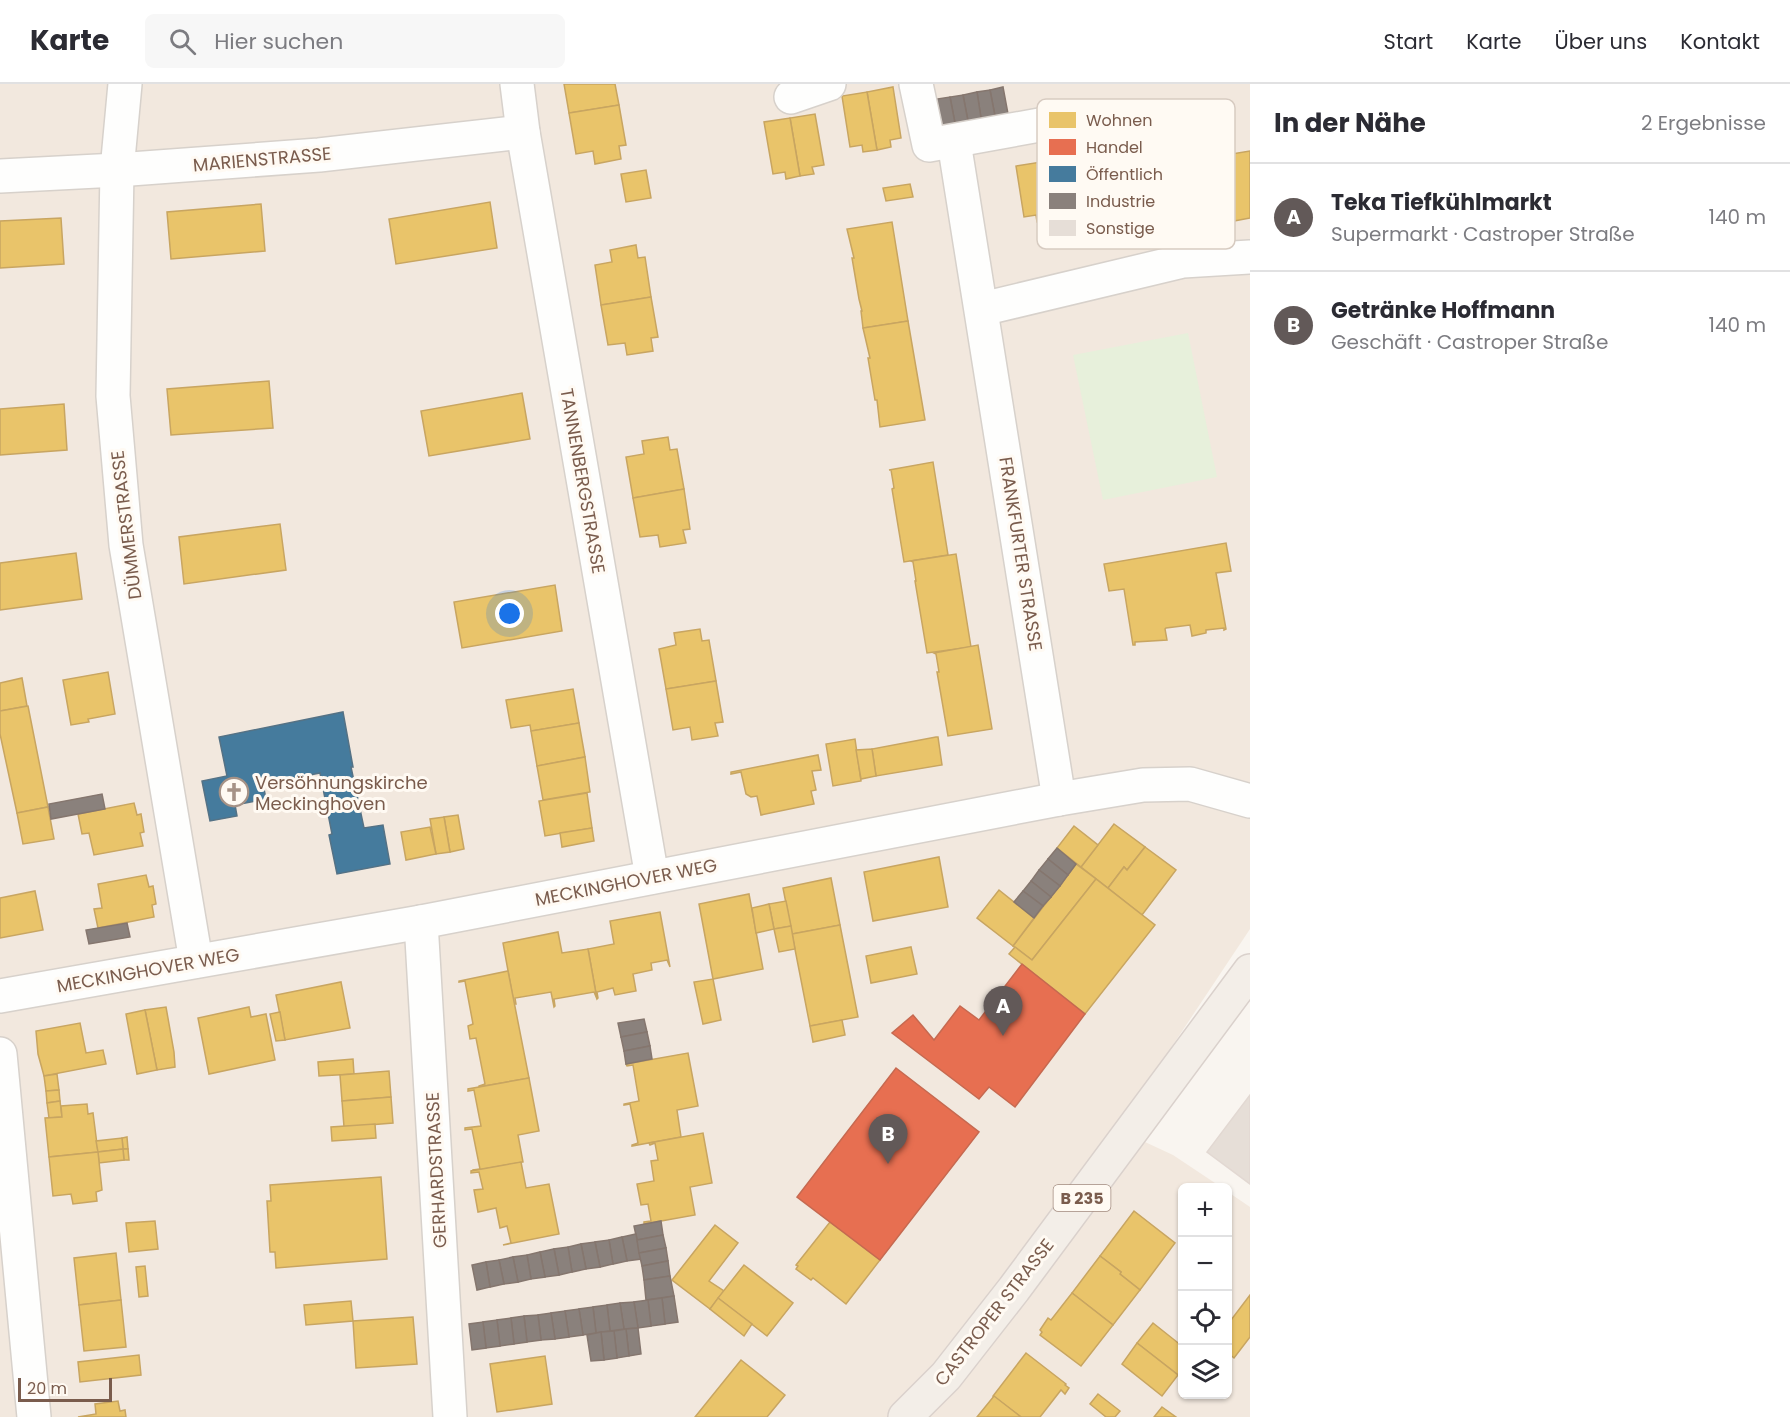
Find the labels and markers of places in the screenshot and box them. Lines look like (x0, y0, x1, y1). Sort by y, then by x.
place label: Versöhnungskirche Meckinghoven (255, 770, 428, 816)
church icon: Versöhnungskirche Meckinghoven (218, 776, 250, 808)
pin: A (984, 986, 1022, 1036)
pin: B (868, 1114, 908, 1164)

